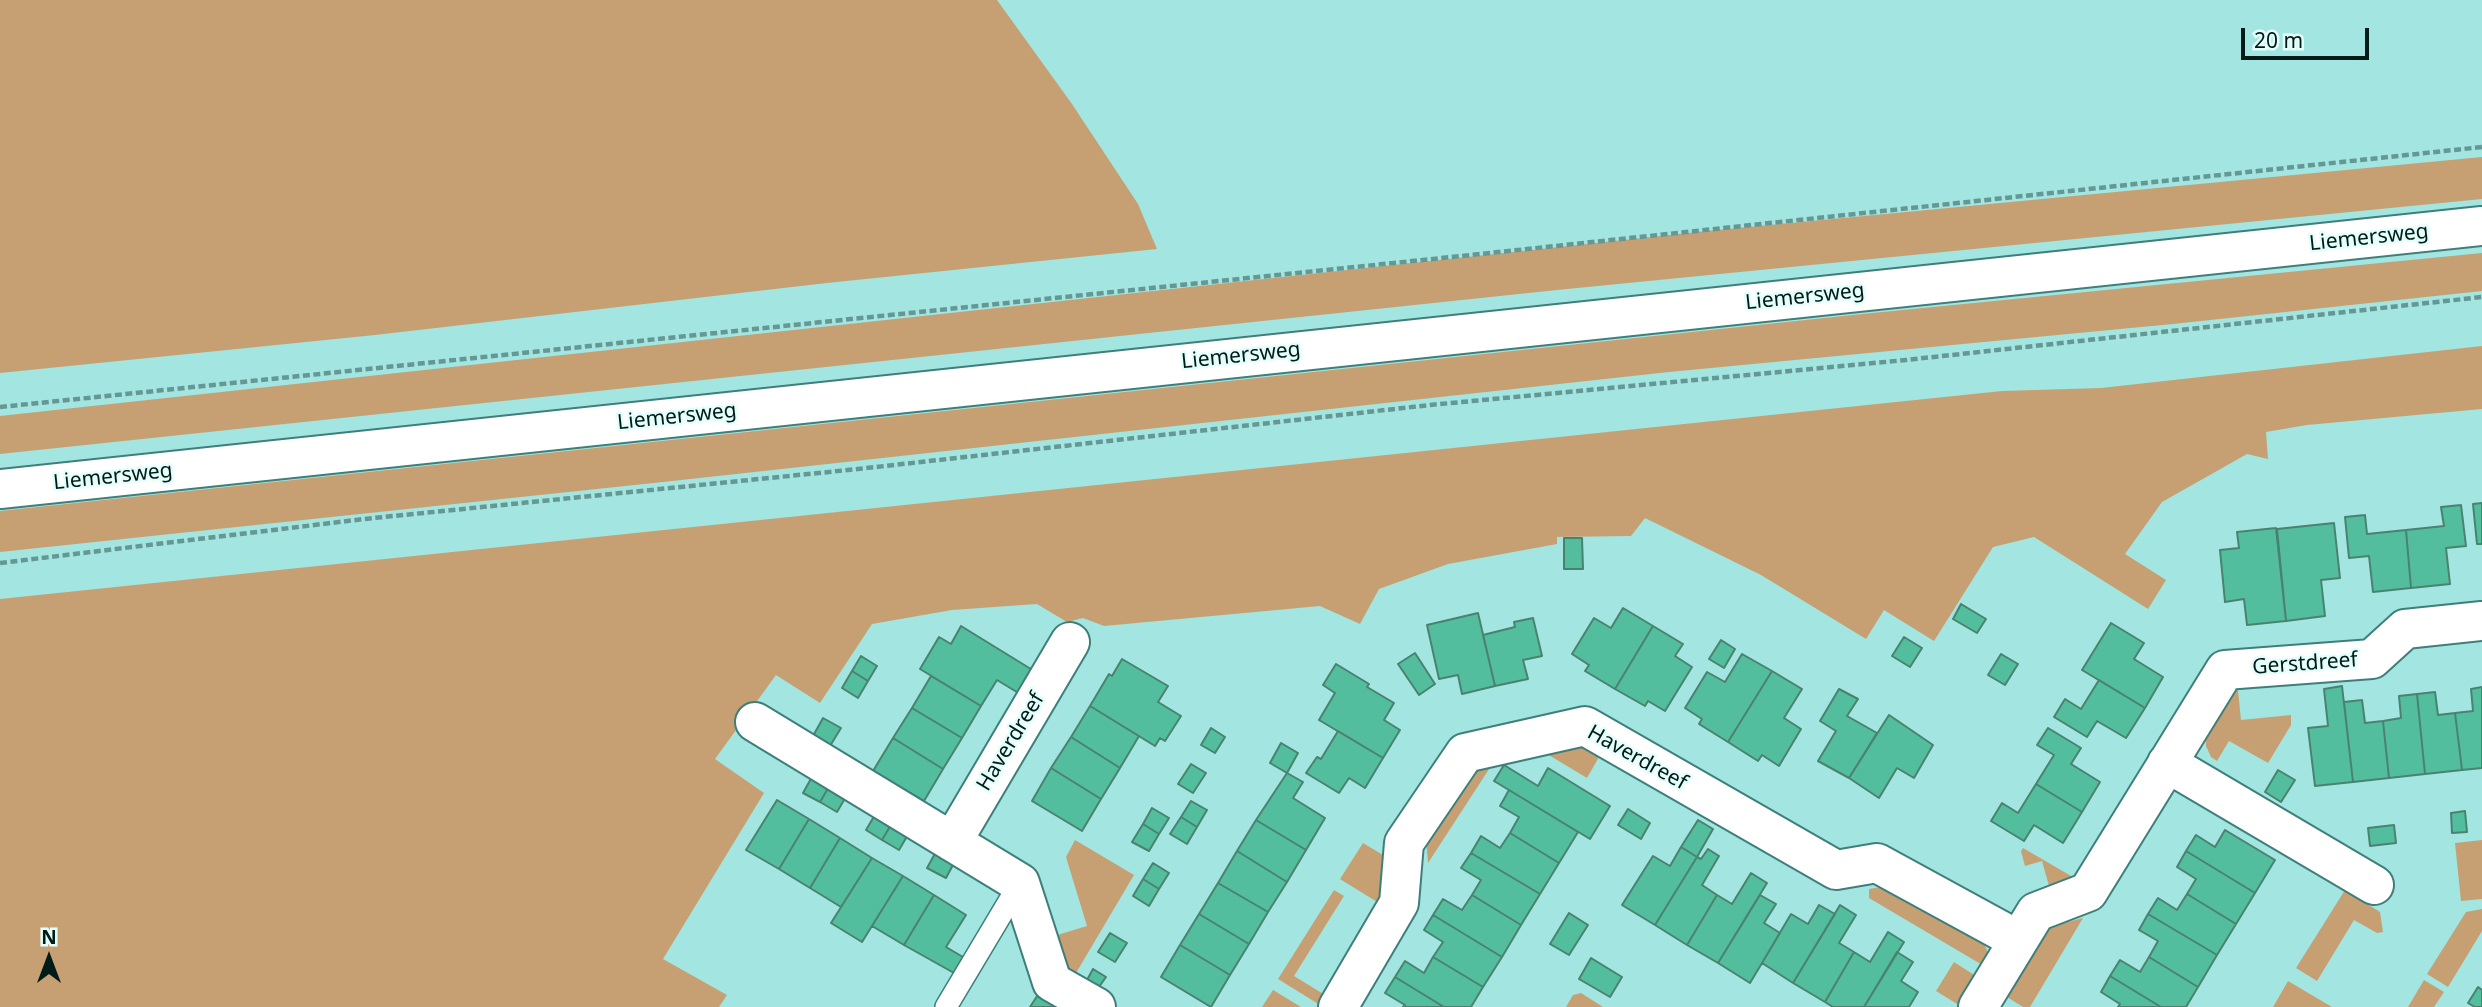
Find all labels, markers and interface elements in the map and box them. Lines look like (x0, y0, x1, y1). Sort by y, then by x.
scale bar (2244, 14, 2372, 58)
text: 20 m (2254, 26, 2303, 54)
street label: Liemersweg (2308, 219, 2430, 257)
street label: Liemersweg (1744, 278, 1866, 316)
street label: Liemersweg (1180, 337, 1302, 375)
street label: Liemersweg (616, 398, 738, 436)
street label: Liemersweg (52, 458, 174, 496)
street label: Gerstdreef (2251, 648, 2359, 680)
street label: Haverdreef (972, 688, 1050, 796)
street label: Haverdreef (1583, 720, 1691, 796)
north arrow (14, 923, 84, 993)
text: N (41, 924, 57, 950)

